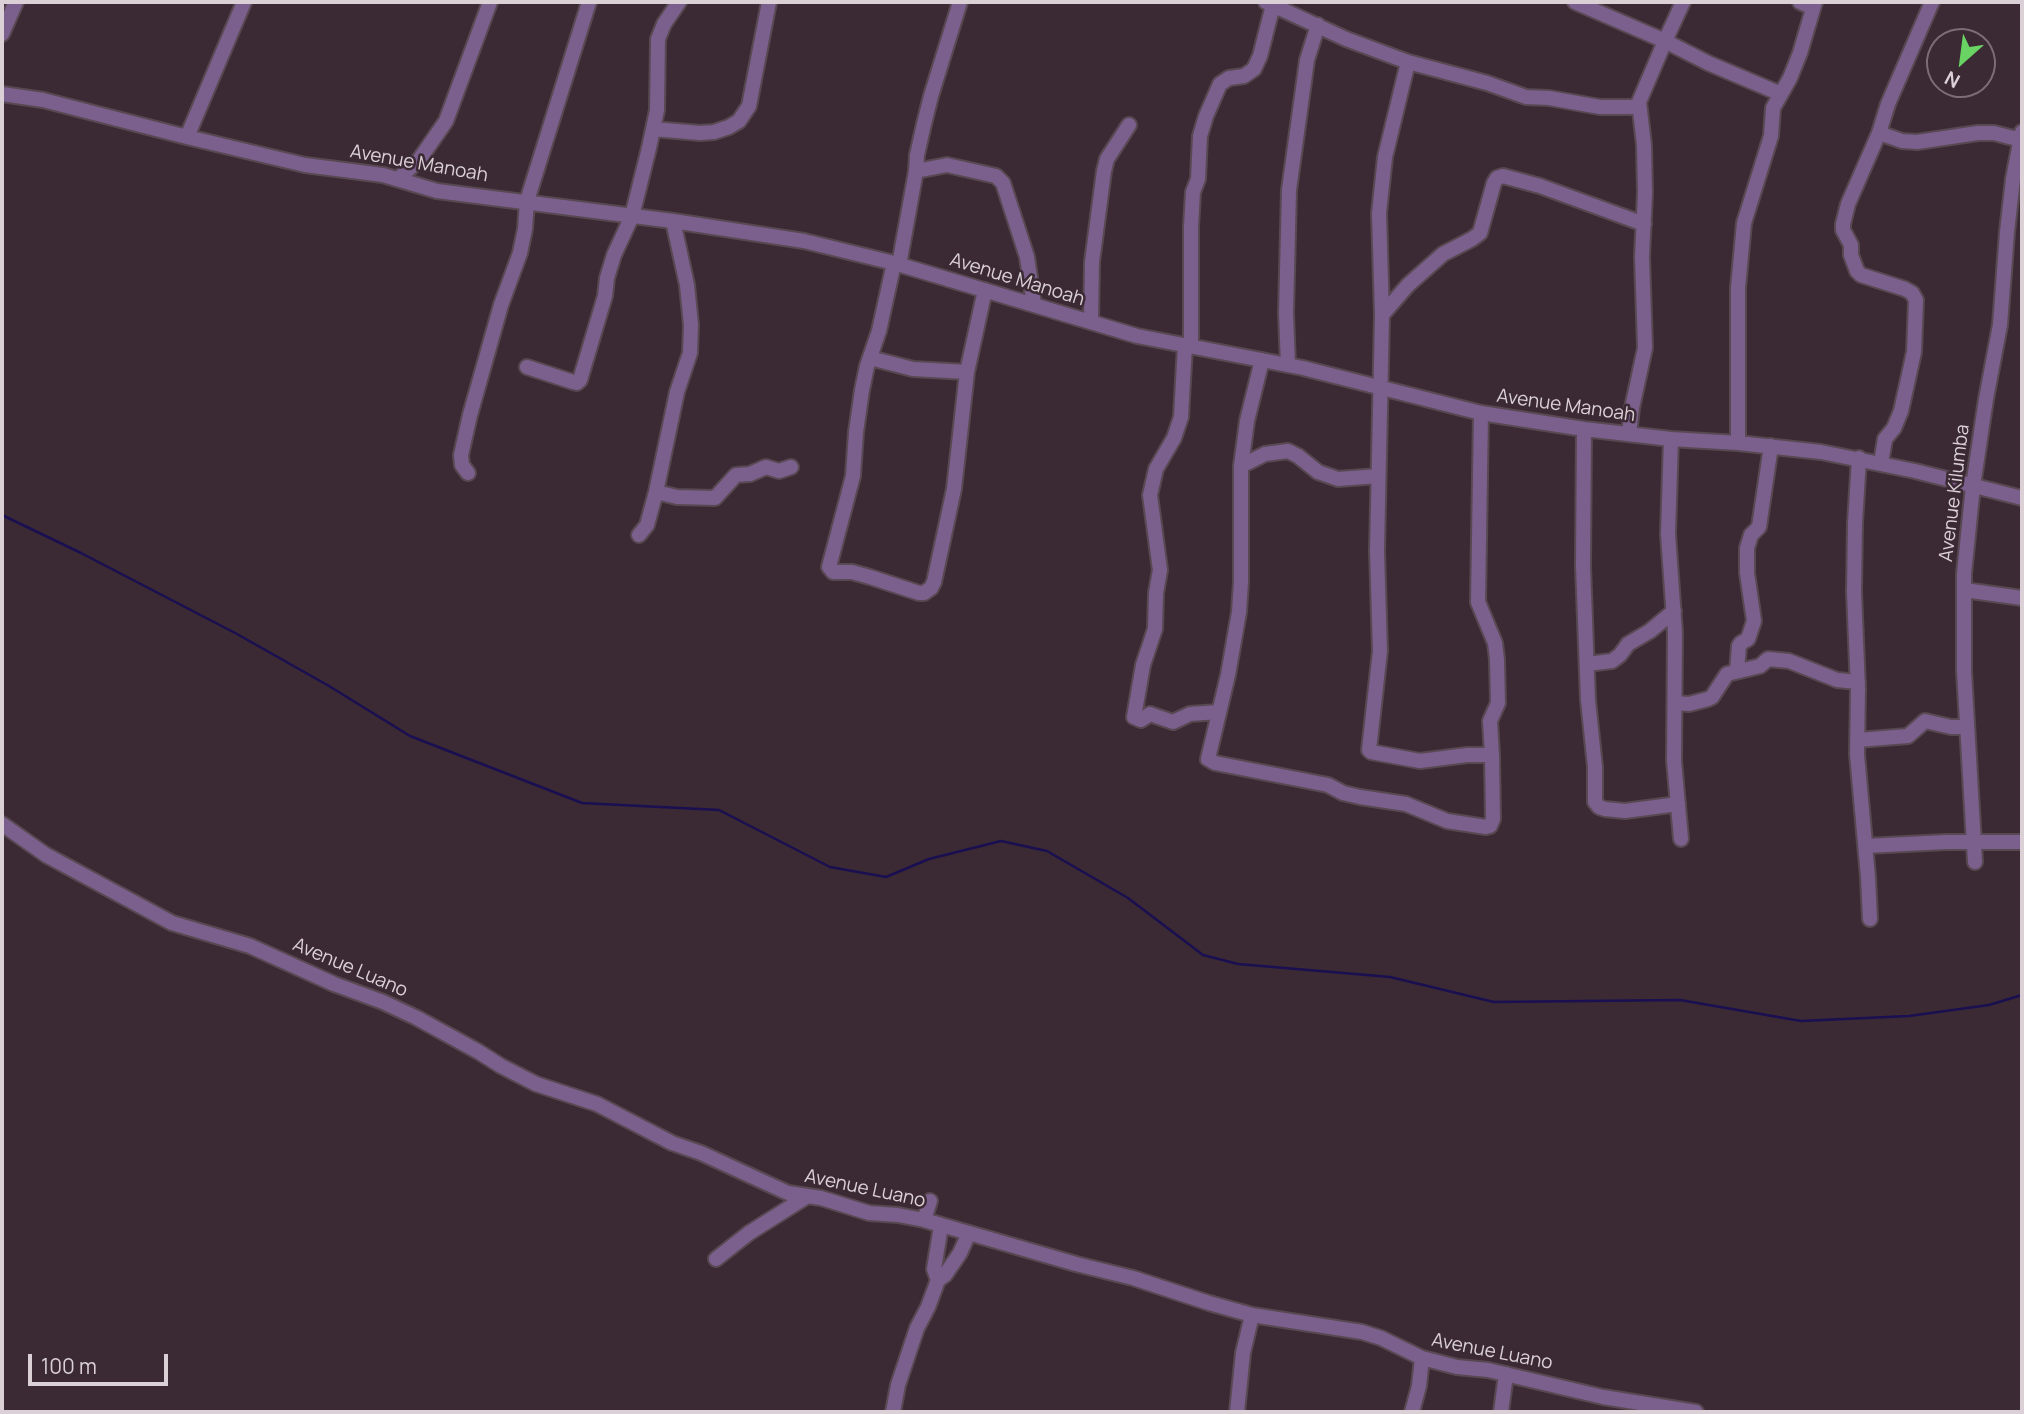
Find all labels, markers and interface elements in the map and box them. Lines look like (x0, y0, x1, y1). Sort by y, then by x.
north arrow (1926, 28, 1996, 98)
text: N (1940, 65, 1964, 94)
street label: Avenue Manoah (348, 141, 490, 187)
street label: Avenue Manoah (947, 249, 1087, 311)
street label: Avenue Manoah (1495, 385, 1637, 427)
street label: Avenue Kilumba (1935, 423, 1975, 563)
street label: Avenue Luano (289, 934, 411, 1002)
street label: Avenue Luano (803, 1165, 927, 1213)
street label: Avenue Luano (1430, 1329, 1554, 1375)
scale bar (32, 1340, 172, 1384)
text: 100 m (41, 1352, 97, 1380)

